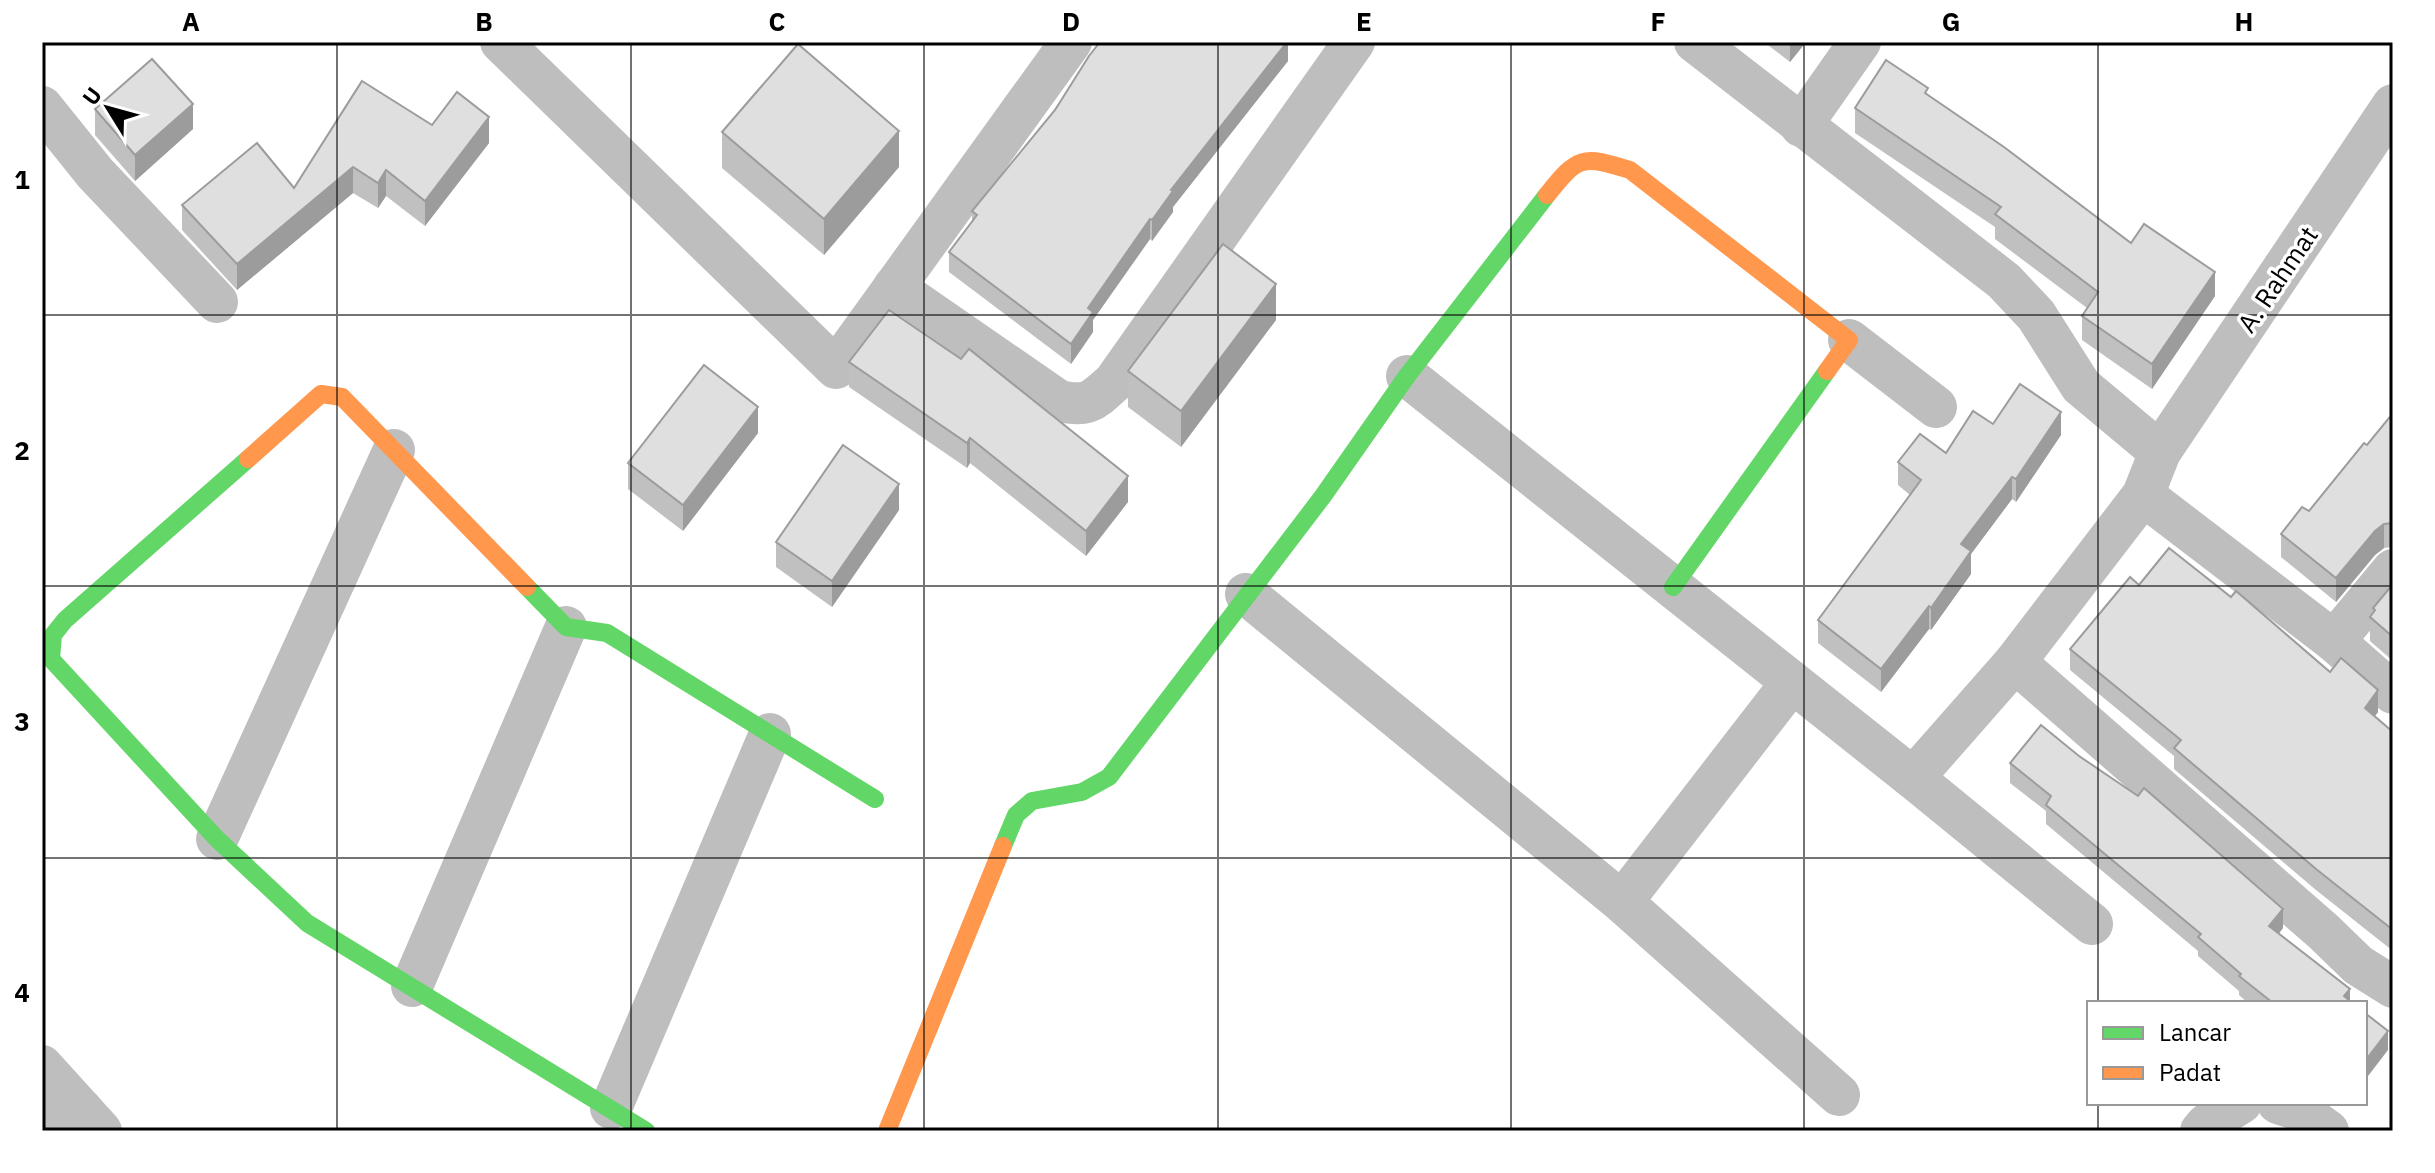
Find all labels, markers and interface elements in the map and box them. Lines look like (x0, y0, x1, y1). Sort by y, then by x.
text: A (182, 4, 200, 38)
text: B (475, 4, 493, 38)
text: C (769, 4, 786, 38)
text: D (1062, 4, 1080, 38)
text: E (1356, 4, 1372, 38)
text: F (1650, 4, 1666, 38)
text: G (1942, 4, 1960, 38)
text: H (2235, 4, 2253, 38)
north arrow (68, 68, 148, 148)
text: U (75, 81, 108, 110)
text: 1 (14, 162, 30, 196)
street label: A. Rahmat (2229, 219, 2325, 339)
text: 2 (14, 433, 30, 467)
text: 3 (14, 704, 30, 738)
text: 4 (14, 975, 30, 1009)
legend (2087, 1001, 2367, 1105)
text: Lancar (2159, 1016, 2231, 1048)
text: Padat (2159, 1056, 2221, 1088)

